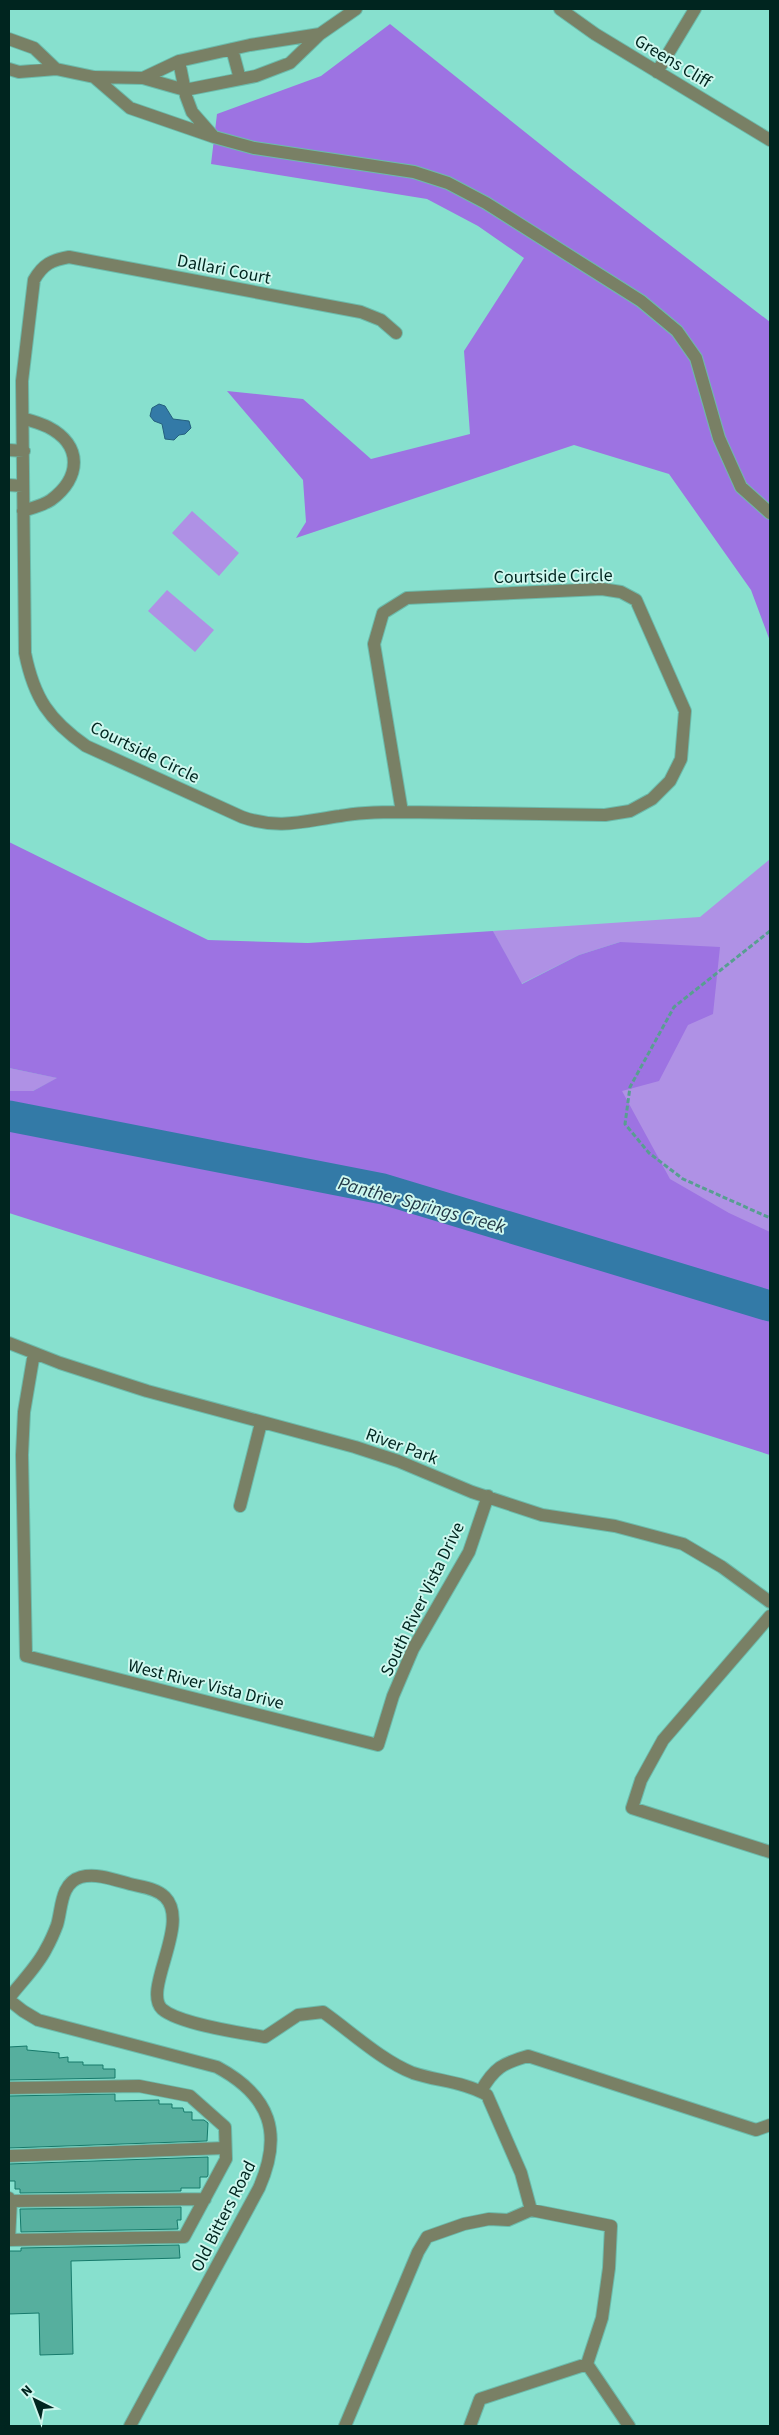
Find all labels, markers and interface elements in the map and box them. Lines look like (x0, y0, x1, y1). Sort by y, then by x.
street label: Greens Cliff (630, 29, 716, 95)
street label: Dallari Court (175, 248, 273, 291)
street label: Courtside Circle (493, 563, 613, 590)
street label: Courtside Circle (86, 715, 204, 790)
water label: Panther Springs Creek (335, 1170, 509, 1241)
street label: River Park (362, 1422, 442, 1471)
street label: South River Vista Drive (374, 1518, 471, 1681)
street label: West River Vista Drive (125, 1653, 287, 1716)
street label: Old Bitters Road (185, 2156, 262, 2276)
north arrow (10, 2375, 60, 2425)
text: N (17, 2381, 37, 2402)

